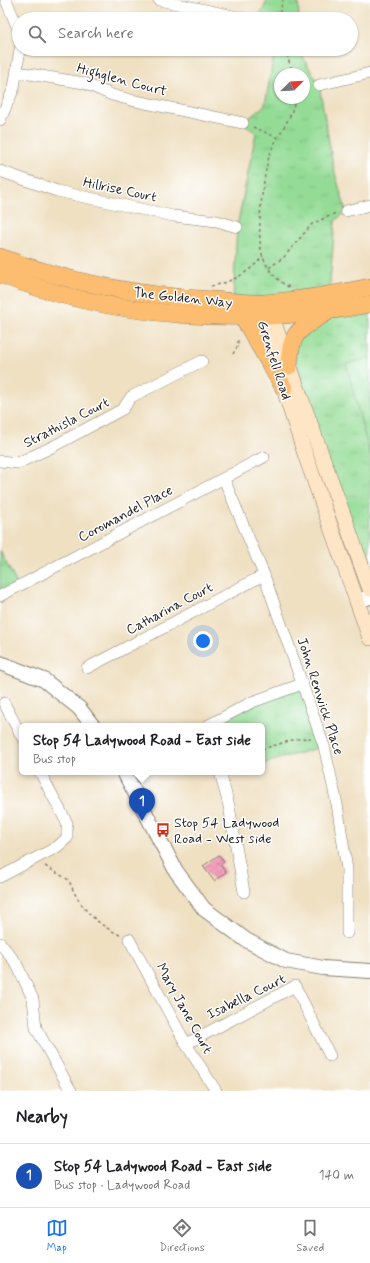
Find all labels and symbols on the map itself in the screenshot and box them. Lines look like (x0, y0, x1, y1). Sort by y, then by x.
street label: Highglen Court (74, 59, 169, 103)
north arrow (274, 68, 310, 104)
street label: Hillrise Court (81, 173, 158, 207)
street label: The Golden Way (133, 284, 233, 312)
street label: Grenfell Road (253, 318, 295, 402)
street label: Strathisla Court (20, 394, 112, 452)
street label: Coromandel Place (75, 481, 176, 546)
street label: Catharina Court (123, 579, 216, 639)
your location (193, 631, 213, 651)
street label: John Renwick Place (293, 635, 348, 757)
pin: 1 (129, 788, 155, 821)
place label: Stop 54 Ladywood Road - West side (174, 814, 279, 848)
bus stop icon: Stop 54 Ladywood Road - West side (155, 822, 171, 838)
street label: Mary Jane Court (152, 960, 216, 1057)
street label: Isabella Court (204, 970, 289, 1024)

